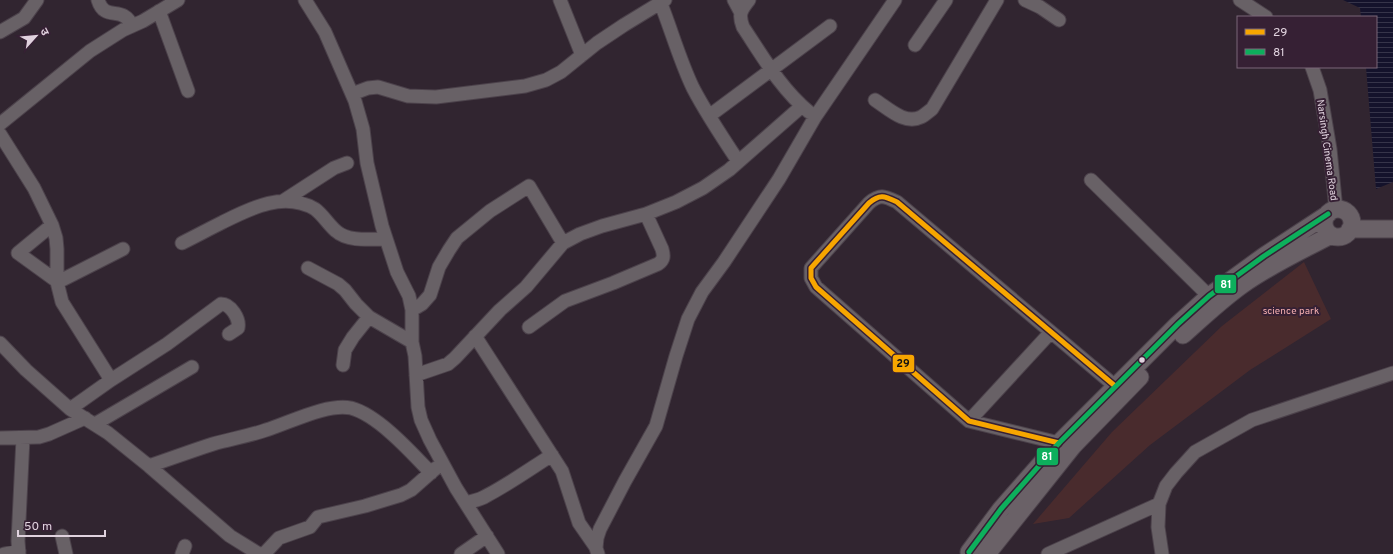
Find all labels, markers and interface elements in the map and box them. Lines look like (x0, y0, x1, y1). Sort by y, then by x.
north arrow (16, 16, 56, 56)
legend (1237, 16, 1377, 68)
text: 29 (1273, 25, 1288, 41)
text: उ (36, 26, 52, 38)
text: 81 (1273, 45, 1285, 61)
street label: Narsingh Cinema Road (1313, 99, 1340, 202)
line badge: 81 (1214, 274, 1237, 294)
text: 81 (1220, 278, 1232, 292)
park label: science park (1263, 305, 1319, 318)
line badge: 29 (892, 354, 915, 373)
unlabelled marker (1137, 355, 1147, 365)
text: 29 (896, 357, 910, 371)
line badge: 81 (1036, 447, 1059, 466)
text: 81 (1041, 450, 1053, 464)
scale bar (18, 512, 105, 538)
text: 50 m (24, 519, 52, 535)

